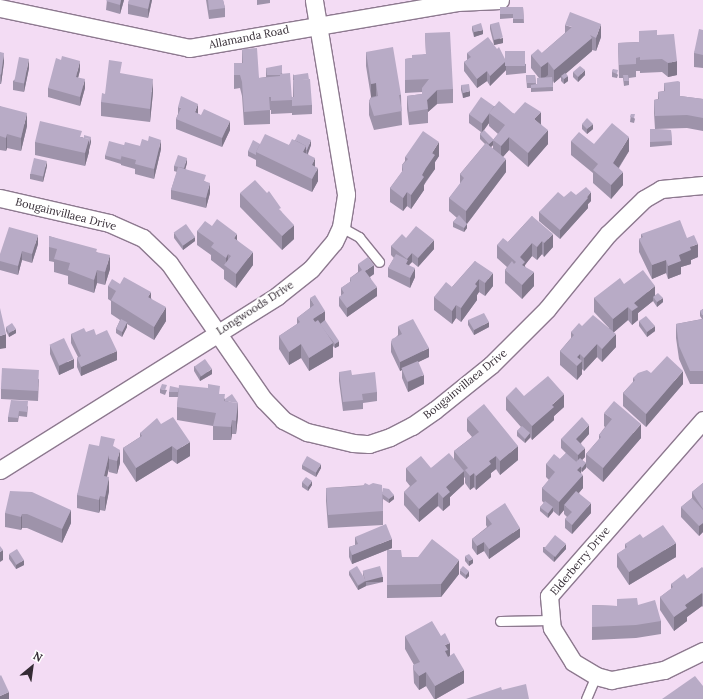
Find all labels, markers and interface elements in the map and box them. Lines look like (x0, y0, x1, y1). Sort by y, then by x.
street label: Allamanda Road (208, 23, 290, 51)
street label: Bougainvillaea Drive (14, 195, 118, 233)
street label: Longwoods Drive (214, 278, 296, 338)
street label: Bougainvillaea Drive (421, 346, 509, 422)
street label: Elderberry Drive (548, 524, 612, 598)
north arrow (12, 647, 52, 687)
text: N (31, 648, 45, 665)

